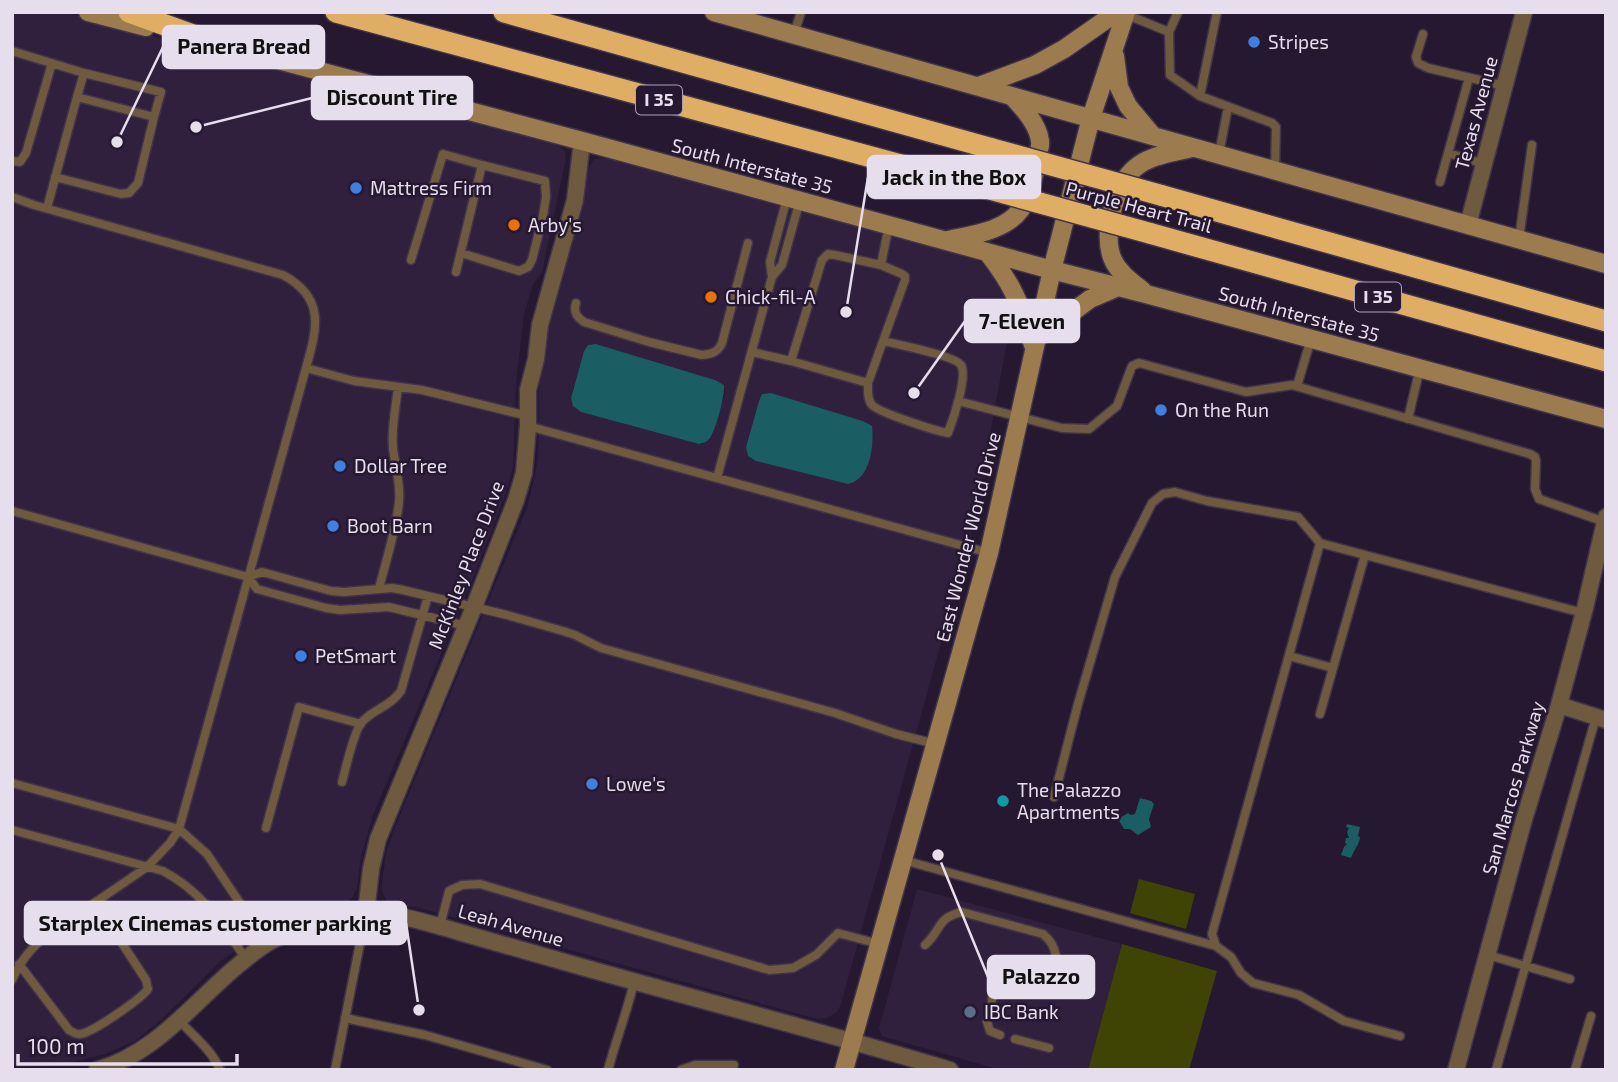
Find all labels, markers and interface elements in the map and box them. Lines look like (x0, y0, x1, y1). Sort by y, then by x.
callout: Panera Bread (163, 26, 324, 68)
place label: Stripes (1268, 30, 1329, 53)
text: Panera Bread (177, 33, 311, 58)
marker: Stripes (1246, 34, 1262, 50)
street label: Texas Avenue (1449, 54, 1502, 172)
callout: Discount Tire (312, 77, 472, 119)
text: Discount Tire (326, 84, 458, 109)
road number: I 35 (636, 86, 682, 114)
street label: South Interstate 35 (669, 133, 835, 198)
callout: Jack in the Box (868, 156, 1040, 198)
text: Jack in the Box (882, 164, 1026, 189)
place label: Mattress Firm (370, 176, 492, 199)
street label: Purple Heart Trail (1063, 176, 1215, 237)
marker: Mattress Firm (348, 180, 364, 196)
place label: Arby's (528, 213, 582, 236)
marker: Arby's (506, 217, 522, 233)
street label: South Interstate 35 (1216, 281, 1382, 346)
road number: I 35 (1355, 282, 1401, 312)
place label: Chick-fil-A (725, 285, 816, 308)
marker: Chick-fil-A (703, 289, 719, 305)
callout: 7-Eleven (965, 300, 1079, 342)
text: 7-Eleven (979, 308, 1065, 333)
place label: On the Run (1175, 398, 1269, 421)
marker: On the Run (1153, 402, 1169, 418)
street label: East Wonder World Drive (930, 429, 1005, 644)
place label: Dollar Tree (354, 454, 447, 477)
marker: Dollar Tree (332, 458, 348, 474)
street label: McKinley Place Drive (423, 477, 508, 652)
place label: Boot Barn (347, 514, 433, 537)
marker: Boot Barn (325, 518, 341, 534)
place label: PetSmart (315, 644, 396, 667)
marker: PetSmart (293, 648, 309, 664)
street label: San Marcos Parkway (1477, 698, 1548, 877)
place label: Lowe's (606, 772, 666, 795)
marker: Lowe's (584, 776, 600, 792)
place label: The Palazzo Apartments (1017, 778, 1121, 823)
marker: The Palazzo Apartments (995, 793, 1011, 809)
street label: Leah Avenue (456, 898, 567, 951)
callout: Starplex Cinemas customer parking (25, 902, 406, 944)
text: Starplex Cinemas customer parking (39, 910, 391, 935)
callout: Palazzo (988, 956, 1094, 998)
text: Palazzo (1002, 963, 1080, 988)
place label: IBC Bank (984, 1000, 1059, 1023)
marker: IBC Bank (962, 1004, 978, 1020)
scale bar (18, 1023, 236, 1066)
text: 100 m (28, 1033, 85, 1058)

